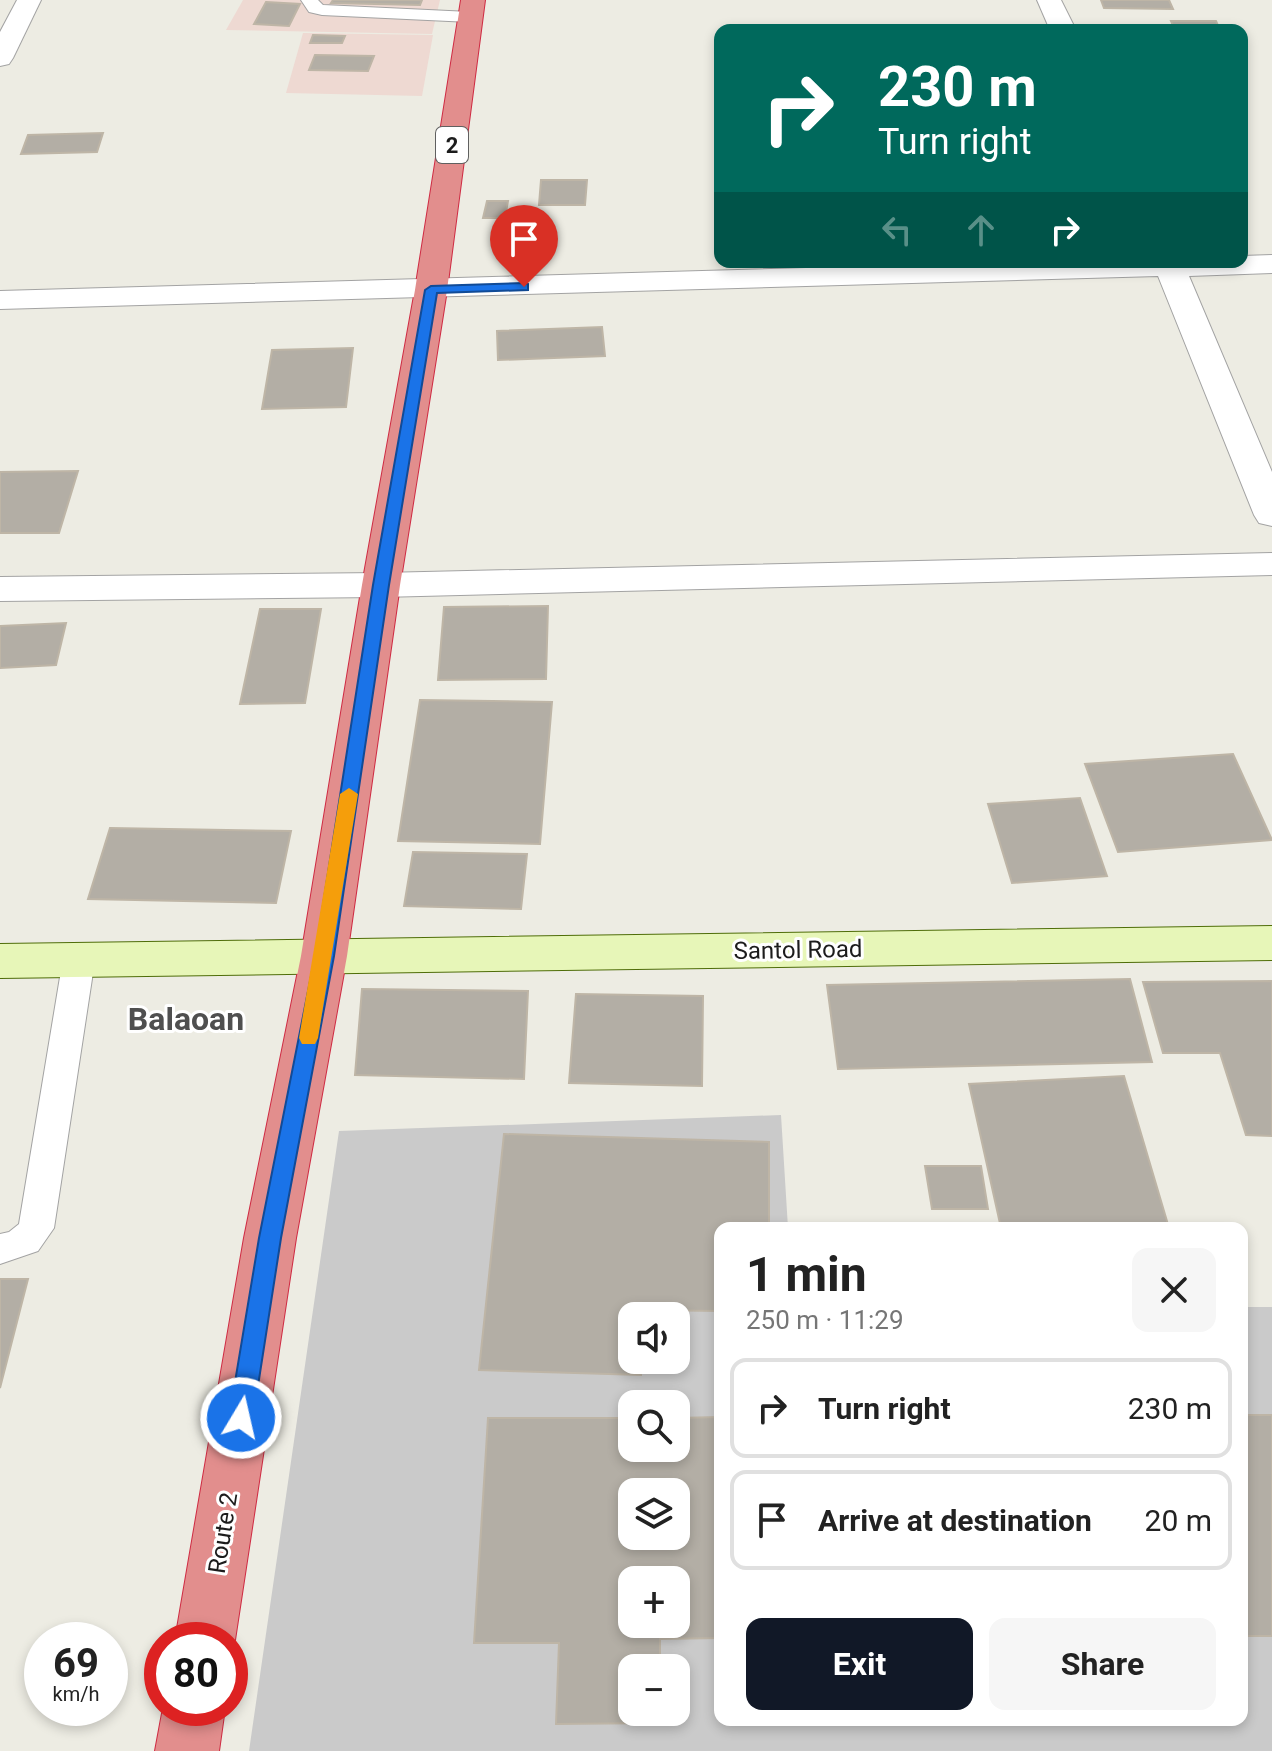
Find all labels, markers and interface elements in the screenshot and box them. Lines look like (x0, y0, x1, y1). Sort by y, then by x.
text: 230 m (878, 54, 1037, 120)
icon: right (746, 56, 850, 160)
text: Turn right (878, 121, 1031, 163)
road number: 2 (436, 127, 468, 163)
pin (490, 205, 558, 287)
icon: left (875, 208, 919, 252)
icon: ahead (959, 208, 1003, 252)
icon: right (1043, 208, 1087, 252)
icon: arrive (502, 217, 546, 261)
street label: Santol Road (733, 935, 863, 965)
district label: Balaoan (128, 1000, 244, 1038)
text: 1 min (746, 1246, 867, 1303)
button: close (1132, 1248, 1216, 1332)
map controls (618, 1302, 690, 1726)
button: sound (618, 1302, 690, 1374)
text: 250 m · 11:29 (746, 1305, 904, 1335)
position arrow (199, 1376, 283, 1460)
icon: right (750, 1386, 794, 1430)
button: search (618, 1390, 690, 1462)
text: Turn right (818, 1391, 951, 1426)
text: 230 m (1128, 1391, 1212, 1426)
button: layers (618, 1478, 690, 1550)
street label: Route 2 (203, 1490, 243, 1576)
icon: arrive (750, 1498, 794, 1542)
text: Arrive at destination (818, 1503, 1092, 1538)
text: 20 m (1145, 1503, 1212, 1538)
button: + (618, 1566, 690, 1638)
button: Exit (746, 1618, 973, 1710)
button: Share (989, 1618, 1216, 1710)
speed limit sign: 80 (144, 1622, 248, 1726)
text: 69 (53, 1640, 99, 1687)
button: − (618, 1654, 690, 1726)
text: km/h (53, 1682, 99, 1706)

